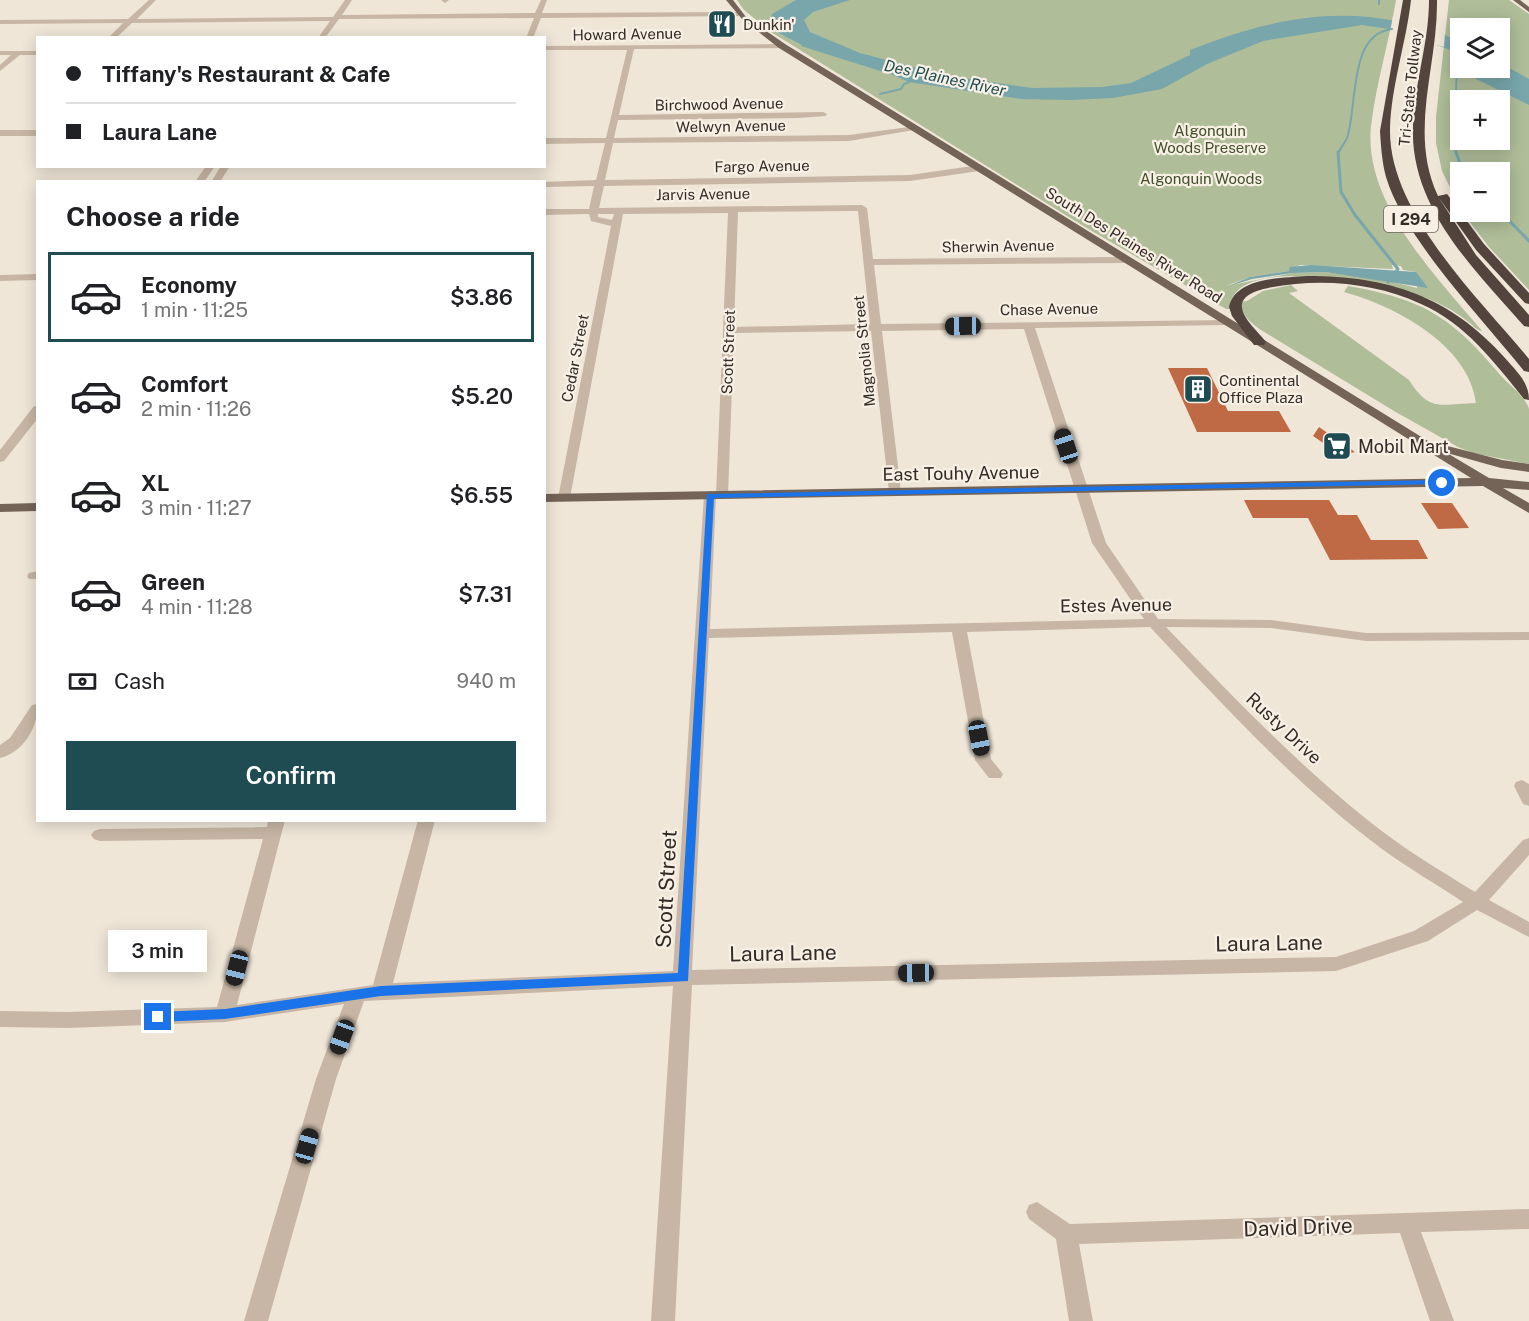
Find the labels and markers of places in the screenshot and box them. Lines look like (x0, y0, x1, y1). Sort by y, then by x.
restaurant icon: Dunkin' (706, 8, 738, 40)
place label: Dunkin' (743, 16, 795, 33)
place label: Continental Office Plaza (1219, 372, 1303, 406)
building icon: Continental Office Plaza (1182, 373, 1214, 405)
supermarket icon: Mobil Mart (1321, 430, 1353, 462)
place label: Mobil Mart (1358, 436, 1449, 457)

